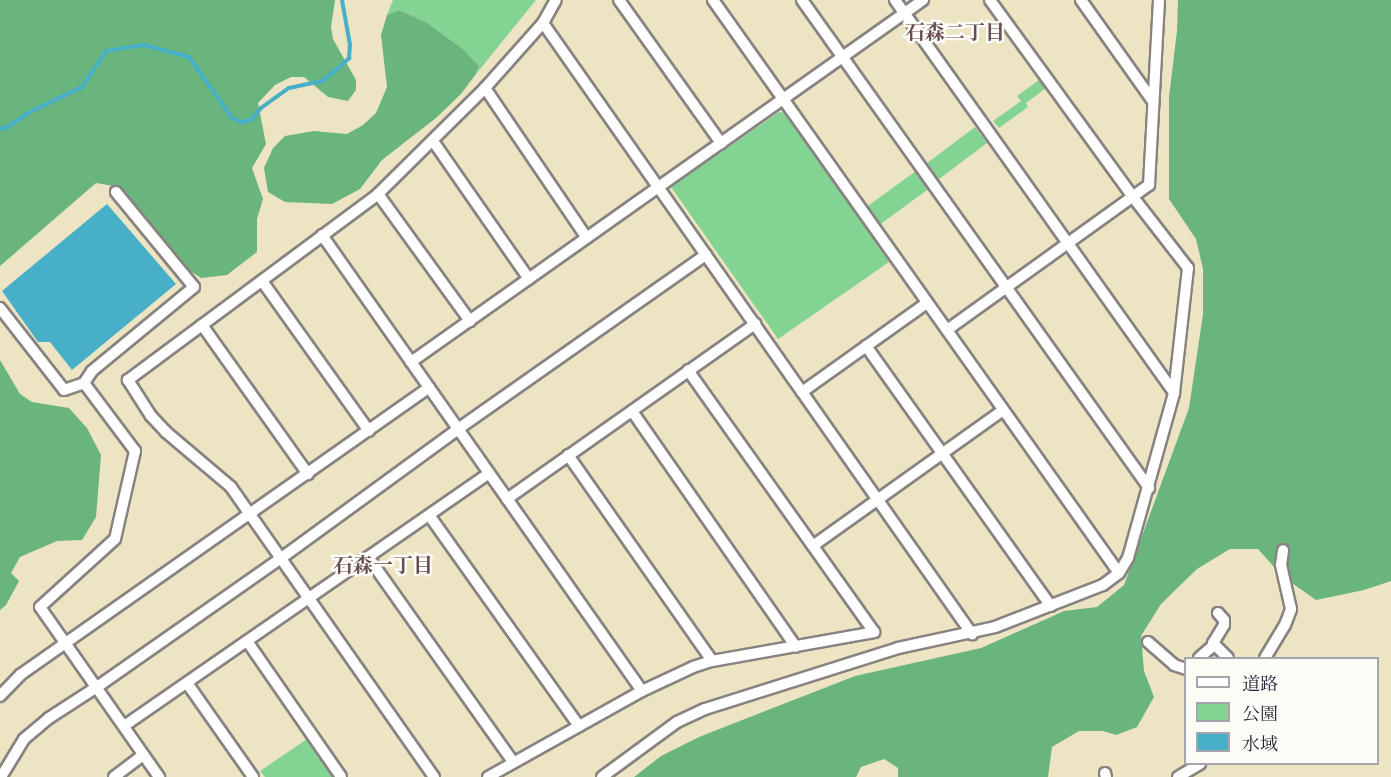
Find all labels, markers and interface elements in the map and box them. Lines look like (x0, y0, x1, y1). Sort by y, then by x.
district label: 石森二丁目 (905, 20, 1005, 44)
district label: 石森一丁目 (333, 553, 433, 577)
legend (1184, 657, 1379, 765)
text: 道路 (1242, 673, 1278, 695)
text: 公園 (1242, 703, 1278, 725)
text: 水域 (1242, 733, 1278, 755)

